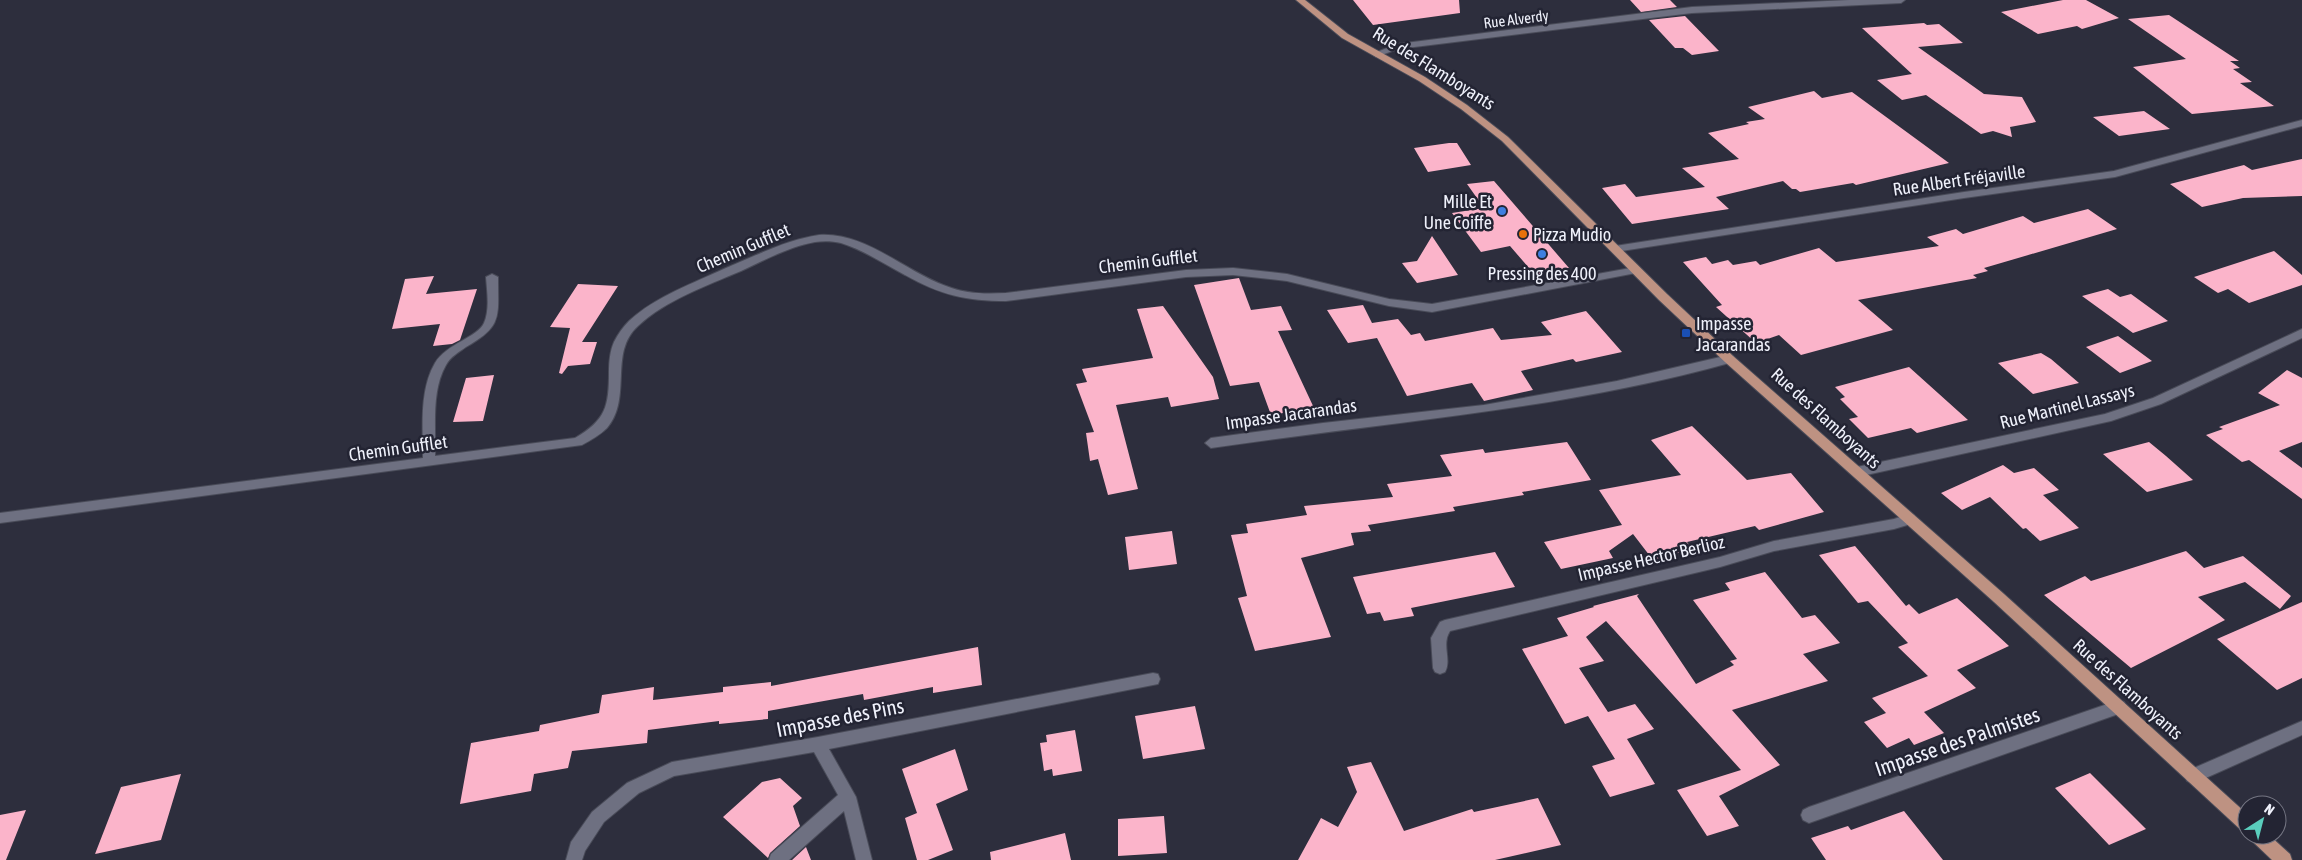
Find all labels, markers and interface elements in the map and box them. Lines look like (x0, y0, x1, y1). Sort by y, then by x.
street label: Rue Alverdy (1483, 7, 1549, 31)
street label: Rue des Flamboyants (1369, 22, 1499, 114)
street label: Rue Albert Fréjaville (1891, 160, 2027, 200)
place label: Mille Et Une Coiffe (1423, 191, 1492, 233)
marker: Mille Et Une Coiffe (1496, 205, 1508, 217)
street label: Chemin Gufflet (693, 219, 793, 277)
place label: Pizza Mudio (1533, 224, 1611, 245)
marker: Pizza Mudio (1517, 228, 1529, 240)
street label: Chemin Gufflet (1097, 245, 1199, 277)
marker: Pressing des 400 (1536, 248, 1548, 260)
place label: Pressing des 400 (1488, 263, 1597, 284)
place label: Impasse Jacarandas (1696, 313, 1770, 355)
marker: Impasse Jacarandas (1680, 327, 1692, 339)
street label: Rue des Flamboyants (1767, 363, 1885, 473)
street label: Rue Martinel Lassays (1998, 379, 2136, 433)
street label: Impasse Jacarandas (1224, 394, 1358, 434)
street label: Chemin Gufflet (347, 431, 449, 465)
street label: Impasse Hector Berlioz (1576, 531, 1727, 585)
street label: Rue des Flamboyants (2069, 634, 2187, 744)
street label: Impasse des Pins (774, 693, 906, 741)
street label: Impasse des Palmistes (1872, 702, 2042, 780)
north arrow (2237, 795, 2287, 845)
text: N (2262, 801, 2278, 818)

